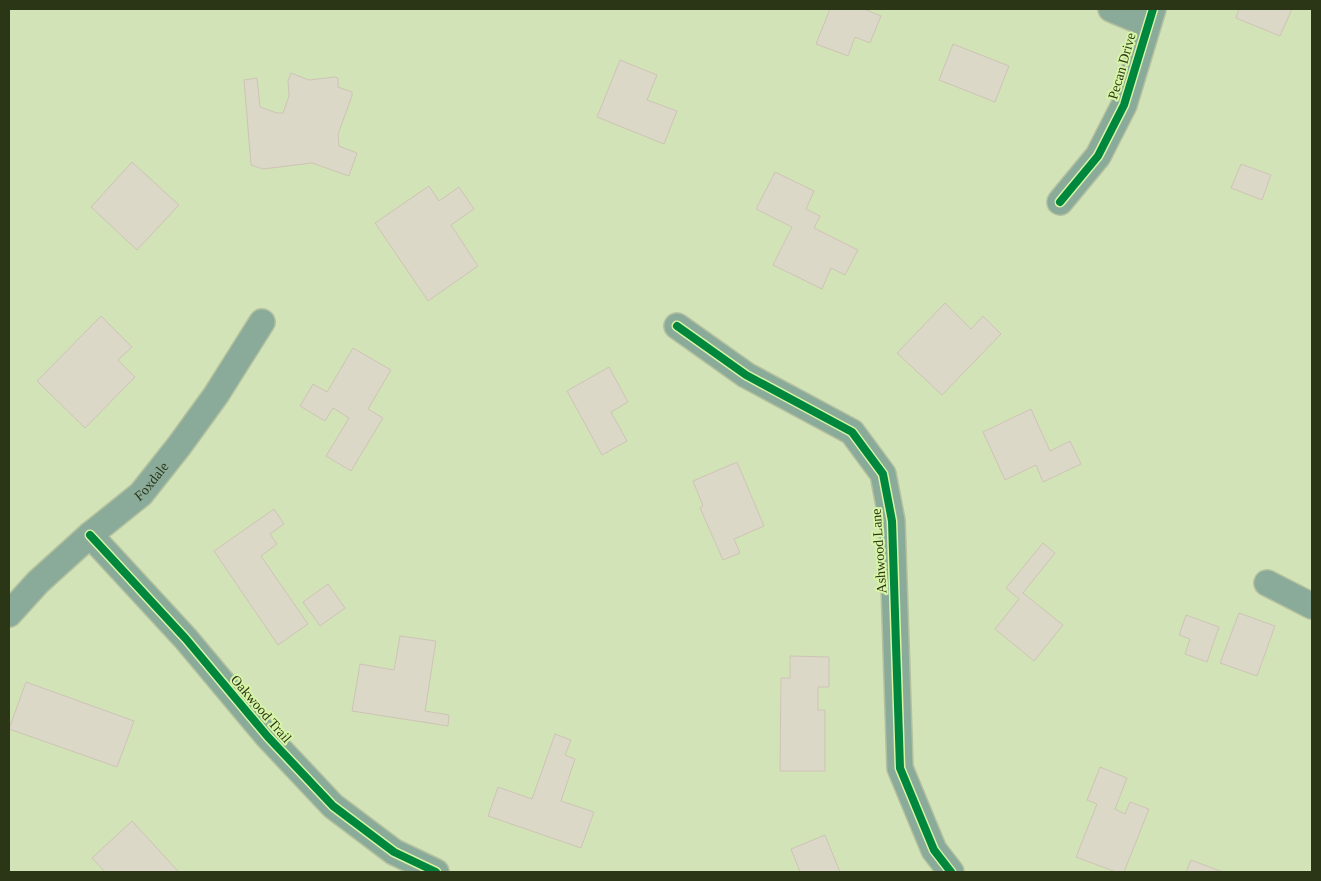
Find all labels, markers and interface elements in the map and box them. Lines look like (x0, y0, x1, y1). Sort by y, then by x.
street label: Pecan Drive (1105, 31, 1139, 101)
street label: Foxdale (131, 459, 171, 504)
street label: Ashwood Lane (869, 508, 889, 594)
street label: Oakwood Trail (228, 672, 294, 746)

